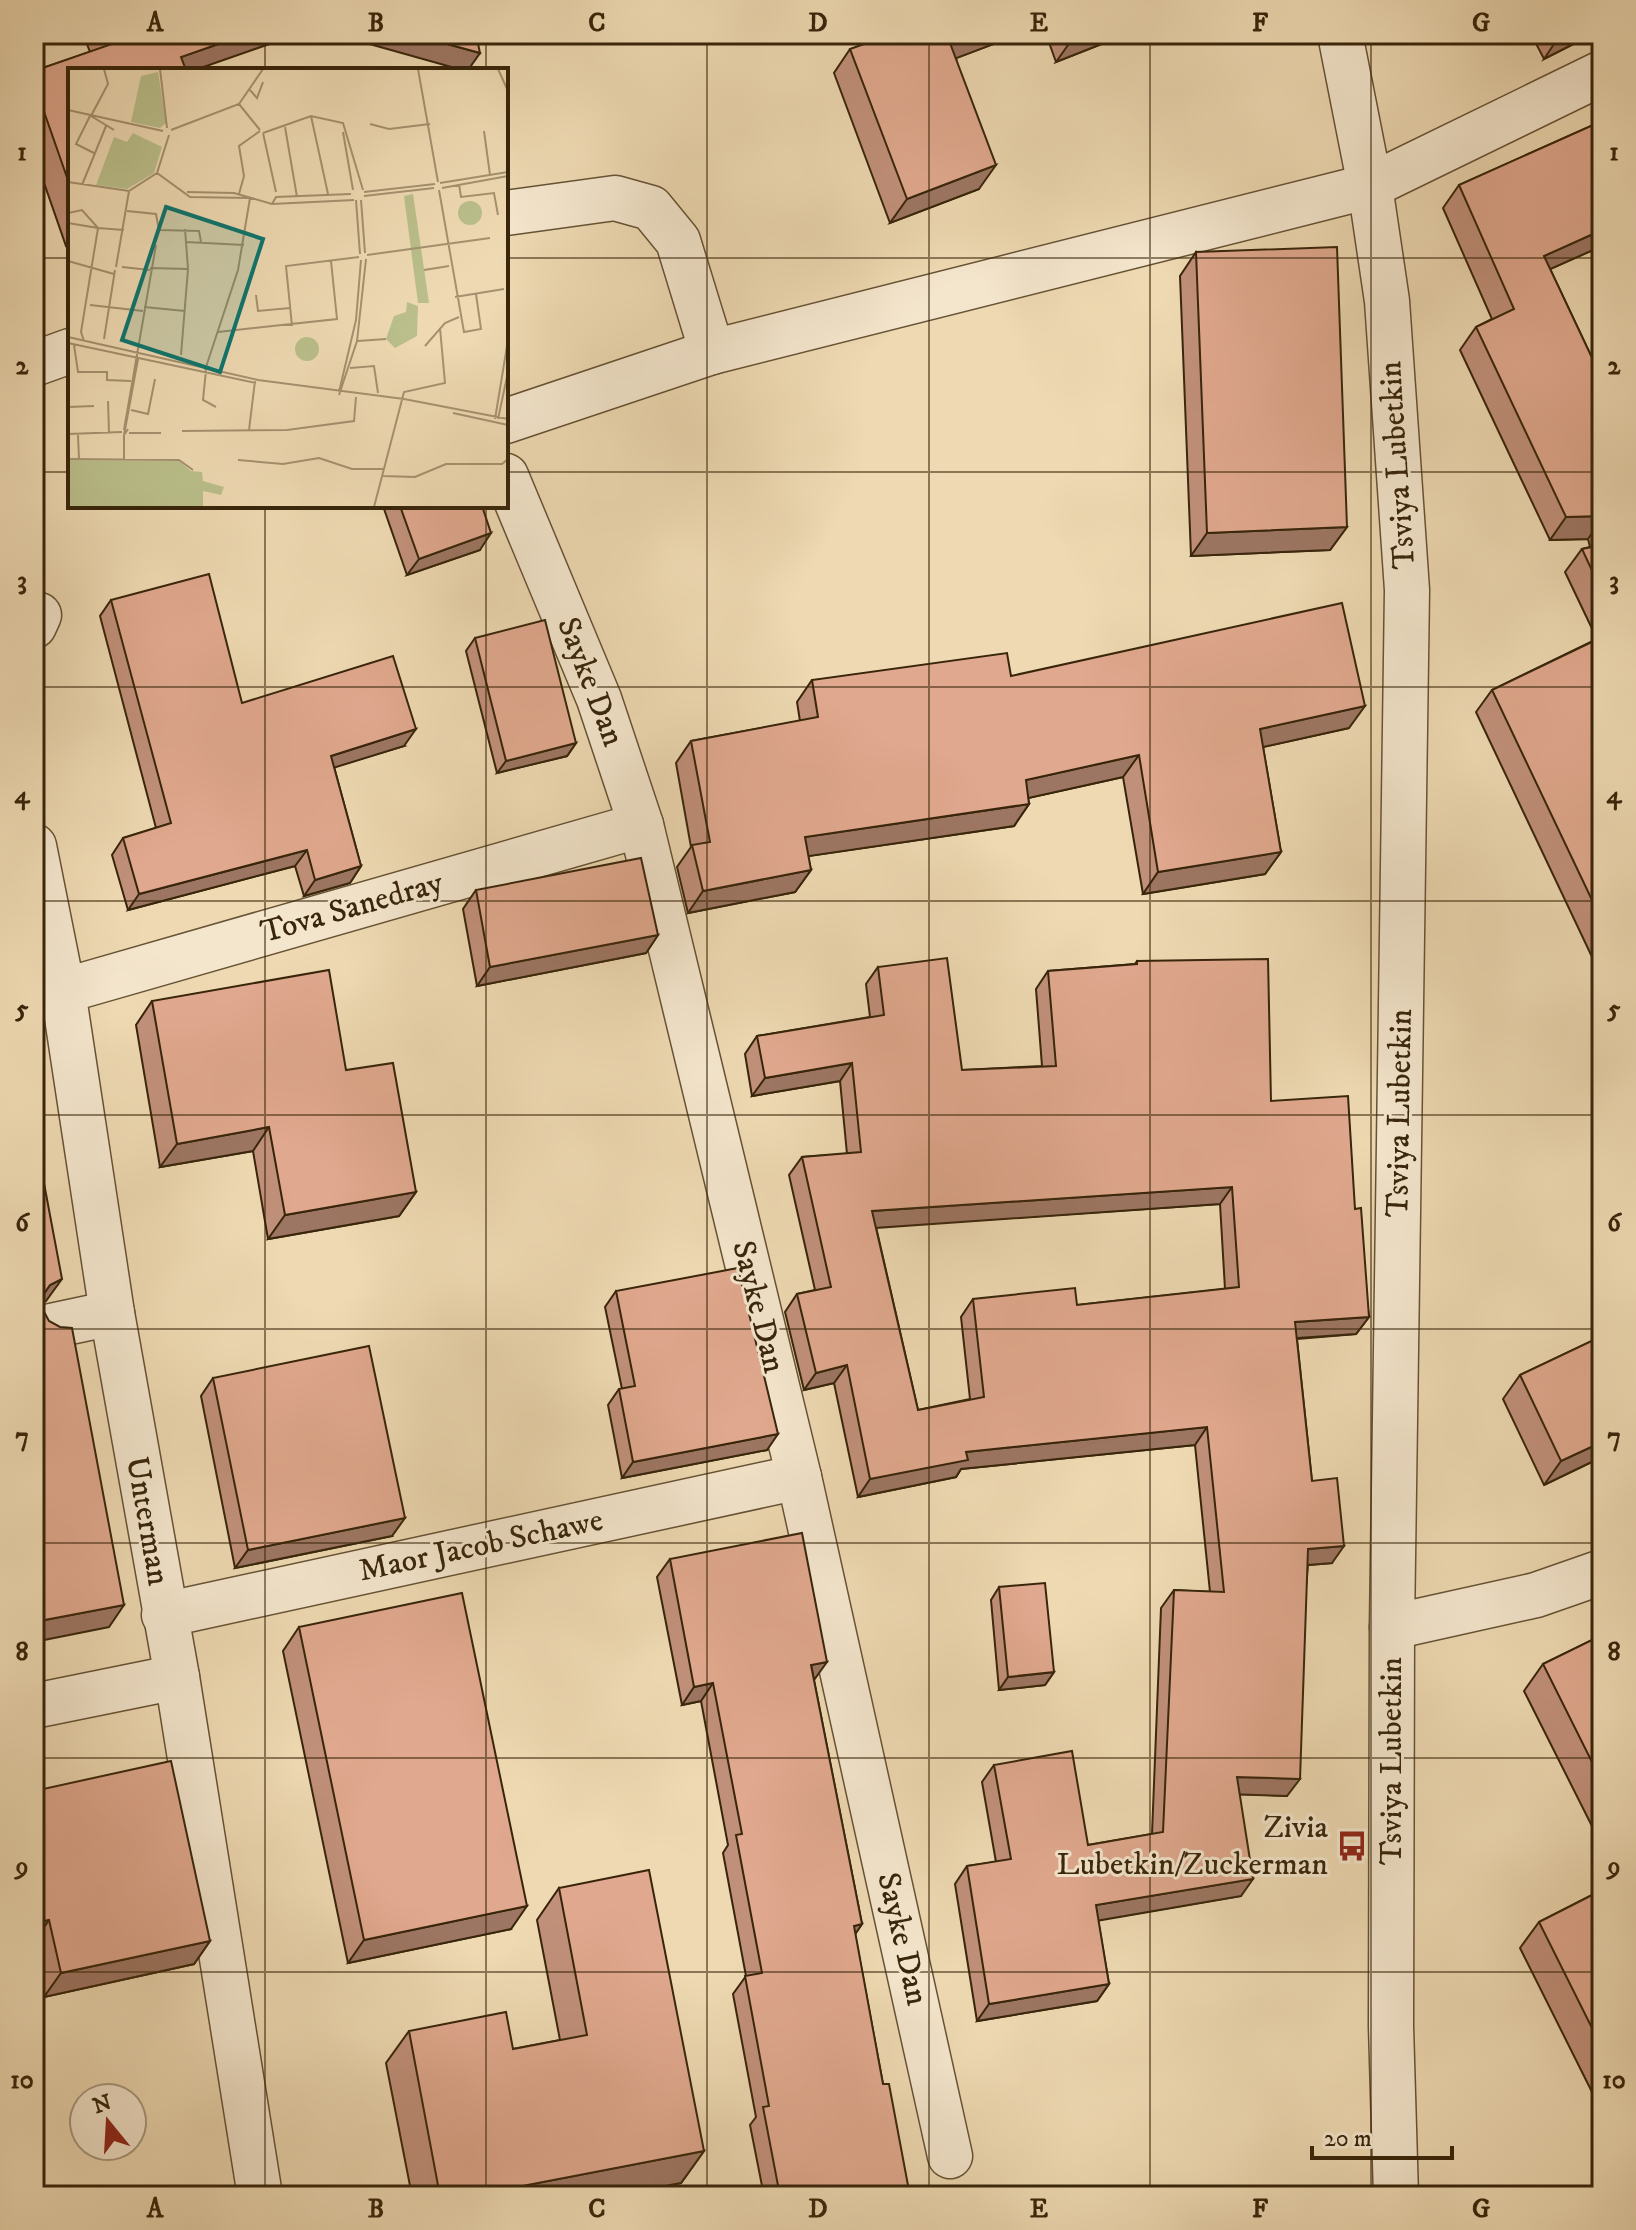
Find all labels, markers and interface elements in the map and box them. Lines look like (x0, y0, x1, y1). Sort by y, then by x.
text: A (146, 7, 165, 40)
text: B (368, 7, 384, 40)
text: C (588, 7, 606, 40)
text: D (808, 7, 828, 40)
text: E (1030, 7, 1048, 40)
text: F (1252, 7, 1269, 40)
text: G (1472, 7, 1490, 40)
inset map (68, 68, 508, 508)
text: 1 (17, 136, 27, 169)
text: 1 (1609, 136, 1619, 169)
text: 2 (16, 350, 30, 383)
text: 2 (1608, 350, 1622, 383)
street label: Tsviya Lubetkin (1371, 360, 1425, 570)
text: 3 (17, 565, 27, 598)
text: 3 (1609, 565, 1619, 598)
street label: Sayke Dan (547, 612, 633, 752)
text: 4 (15, 779, 31, 812)
text: 4 (1607, 779, 1623, 812)
street label: Tova Sanedray (256, 863, 448, 953)
text: 5 (15, 993, 29, 1026)
text: 5 (1607, 993, 1621, 1026)
street label: Tsviya Lubetkin (1378, 1008, 1422, 1217)
text: 6 (15, 1207, 30, 1240)
text: 6 (1607, 1207, 1622, 1240)
street label: Sayke Dan (722, 1237, 794, 1378)
text: 7 (15, 1421, 29, 1454)
text: 7 (1607, 1421, 1621, 1454)
street label: Unterman (116, 1453, 178, 1589)
street label: Maor Jacob Schawe (355, 1501, 607, 1591)
text: 8 (15, 1636, 29, 1669)
text: 8 (1607, 1636, 1621, 1669)
street label: Tsviya Lubetkin (1372, 1657, 1412, 1865)
place label: Zivia Lubetkin/Zuckerman (1057, 1808, 1328, 1885)
bus stop icon: Zivia Lubetkin/Zuckerman (1335, 1829, 1369, 1863)
text: 9 (14, 1850, 28, 1883)
text: 9 (1606, 1850, 1620, 1883)
street label: Sayke Dan (867, 1869, 937, 2009)
text: 10 (10, 2064, 34, 2097)
text: 10 (1602, 2064, 1626, 2097)
north arrow (68, 2082, 148, 2162)
text: N (90, 2089, 115, 2120)
scale bar (1312, 2110, 1452, 2160)
text: 20 m (1324, 2124, 1372, 2154)
text: A (146, 2193, 165, 2226)
text: B (368, 2193, 384, 2226)
text: C (588, 2193, 606, 2226)
text: D (808, 2193, 828, 2226)
text: E (1030, 2193, 1048, 2226)
text: F (1252, 2193, 1269, 2226)
text: G (1472, 2193, 1490, 2226)

